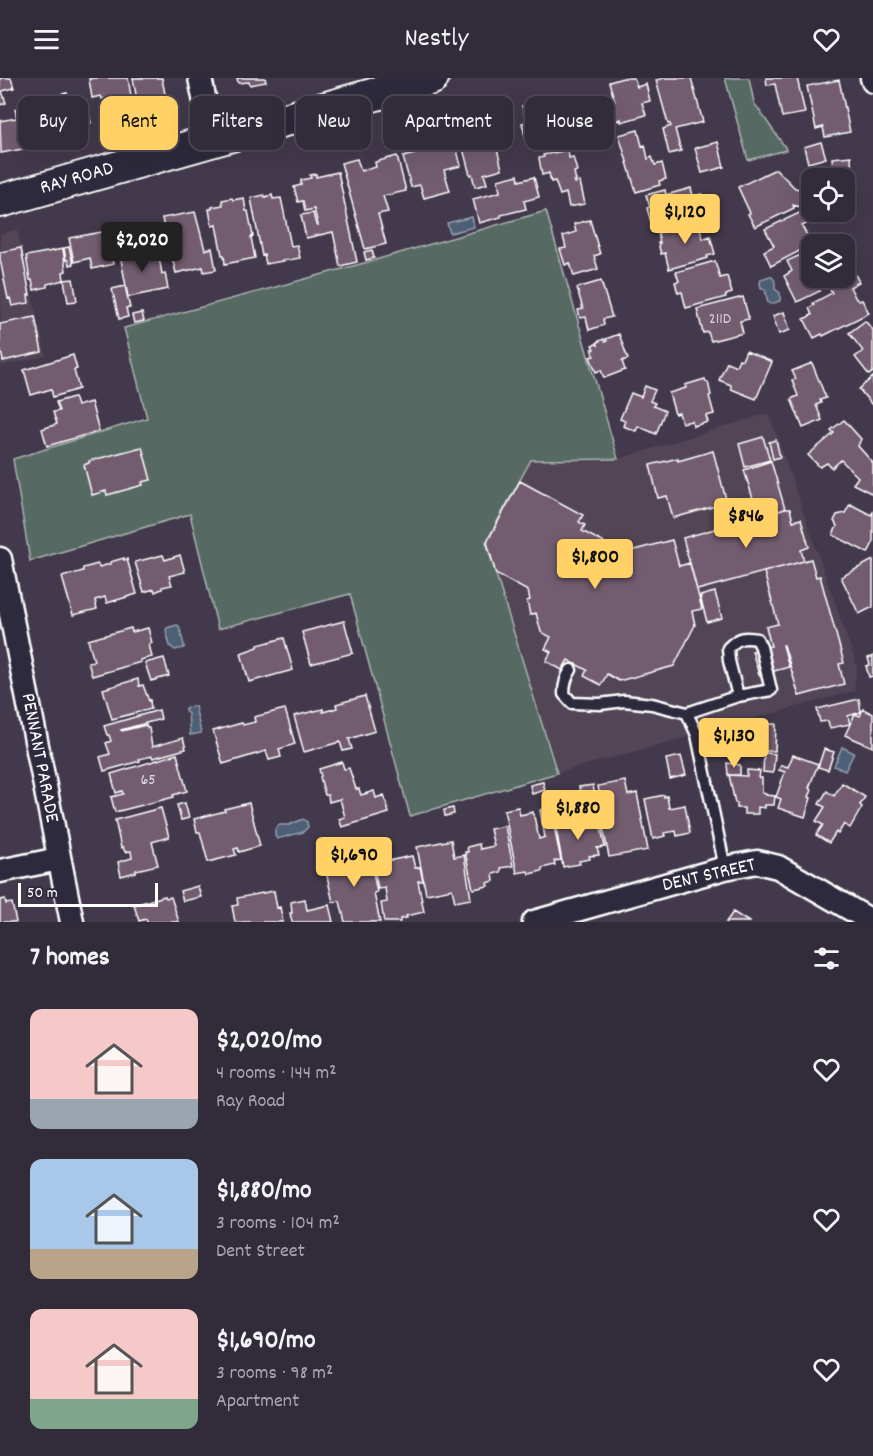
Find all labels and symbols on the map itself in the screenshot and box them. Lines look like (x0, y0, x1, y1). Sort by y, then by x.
street label: RAY ROAD (37, 155, 117, 203)
pin: $1,120 (636, 194, 734, 245)
pin: $2,020 (93, 222, 191, 273)
house number: 211D (709, 308, 731, 331)
pin: $846 (710, 498, 782, 549)
pin: $1,800 (546, 539, 644, 590)
street label: PENNANT PARADE (13, 691, 65, 825)
pin: $1,130 (685, 718, 783, 769)
house number: 65 (140, 769, 156, 792)
pin: $1,880 (529, 790, 627, 841)
pin: $1,690 (305, 837, 403, 888)
street label: DENT STREET (660, 852, 758, 900)
scale bar (18, 880, 158, 908)

